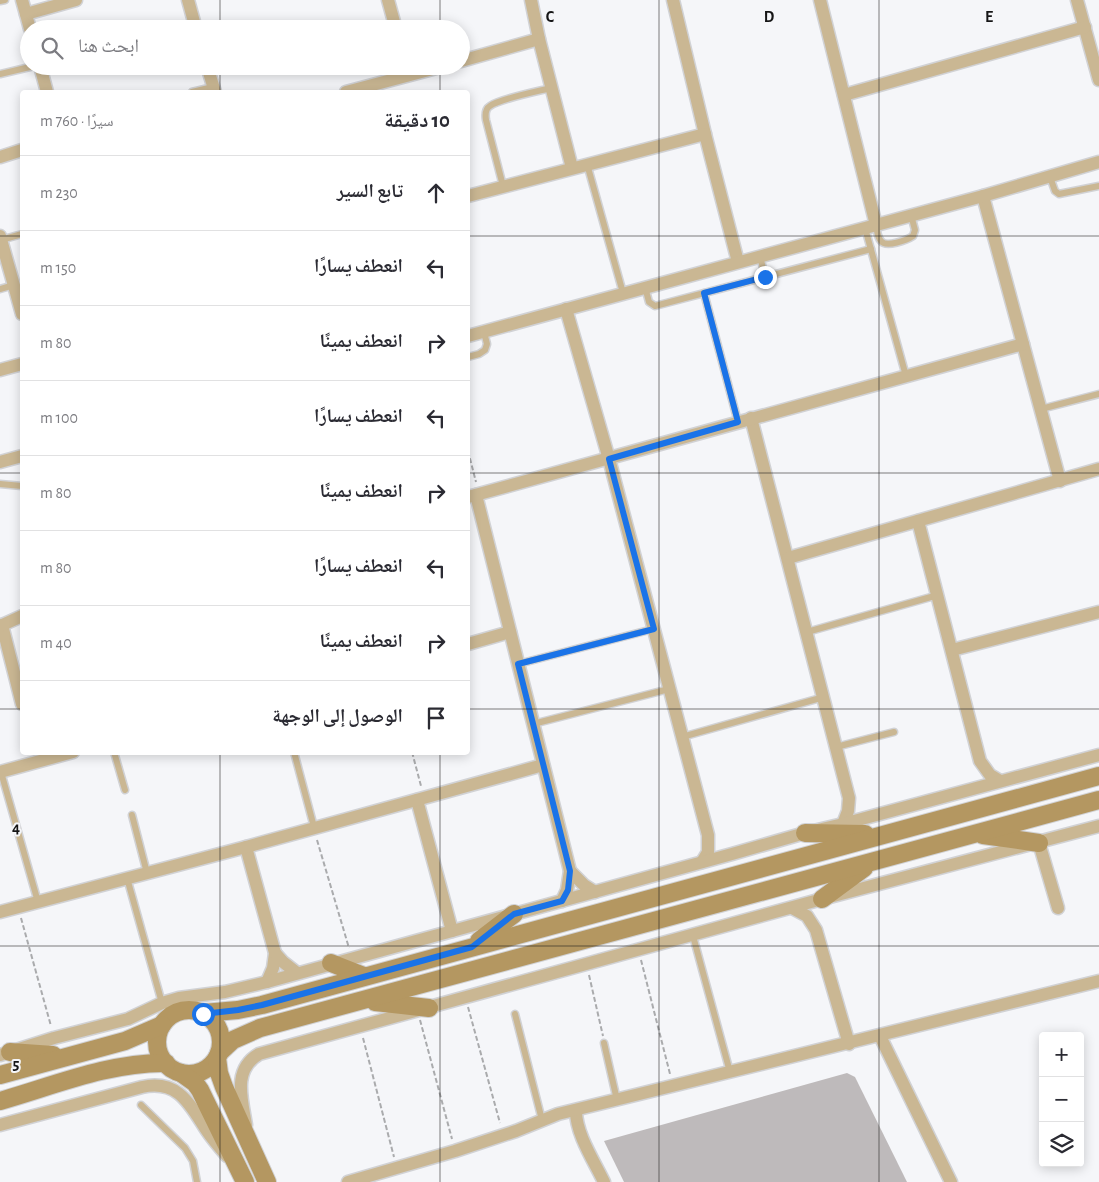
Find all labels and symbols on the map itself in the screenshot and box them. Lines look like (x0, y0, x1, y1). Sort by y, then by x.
text: C (546, 9, 555, 25)
text: D (764, 9, 775, 25)
text: E (985, 9, 993, 25)
route end (754, 266, 777, 289)
text: 4 (12, 820, 20, 836)
route start (192, 1003, 215, 1026)
text: 5 (13, 1056, 20, 1072)

